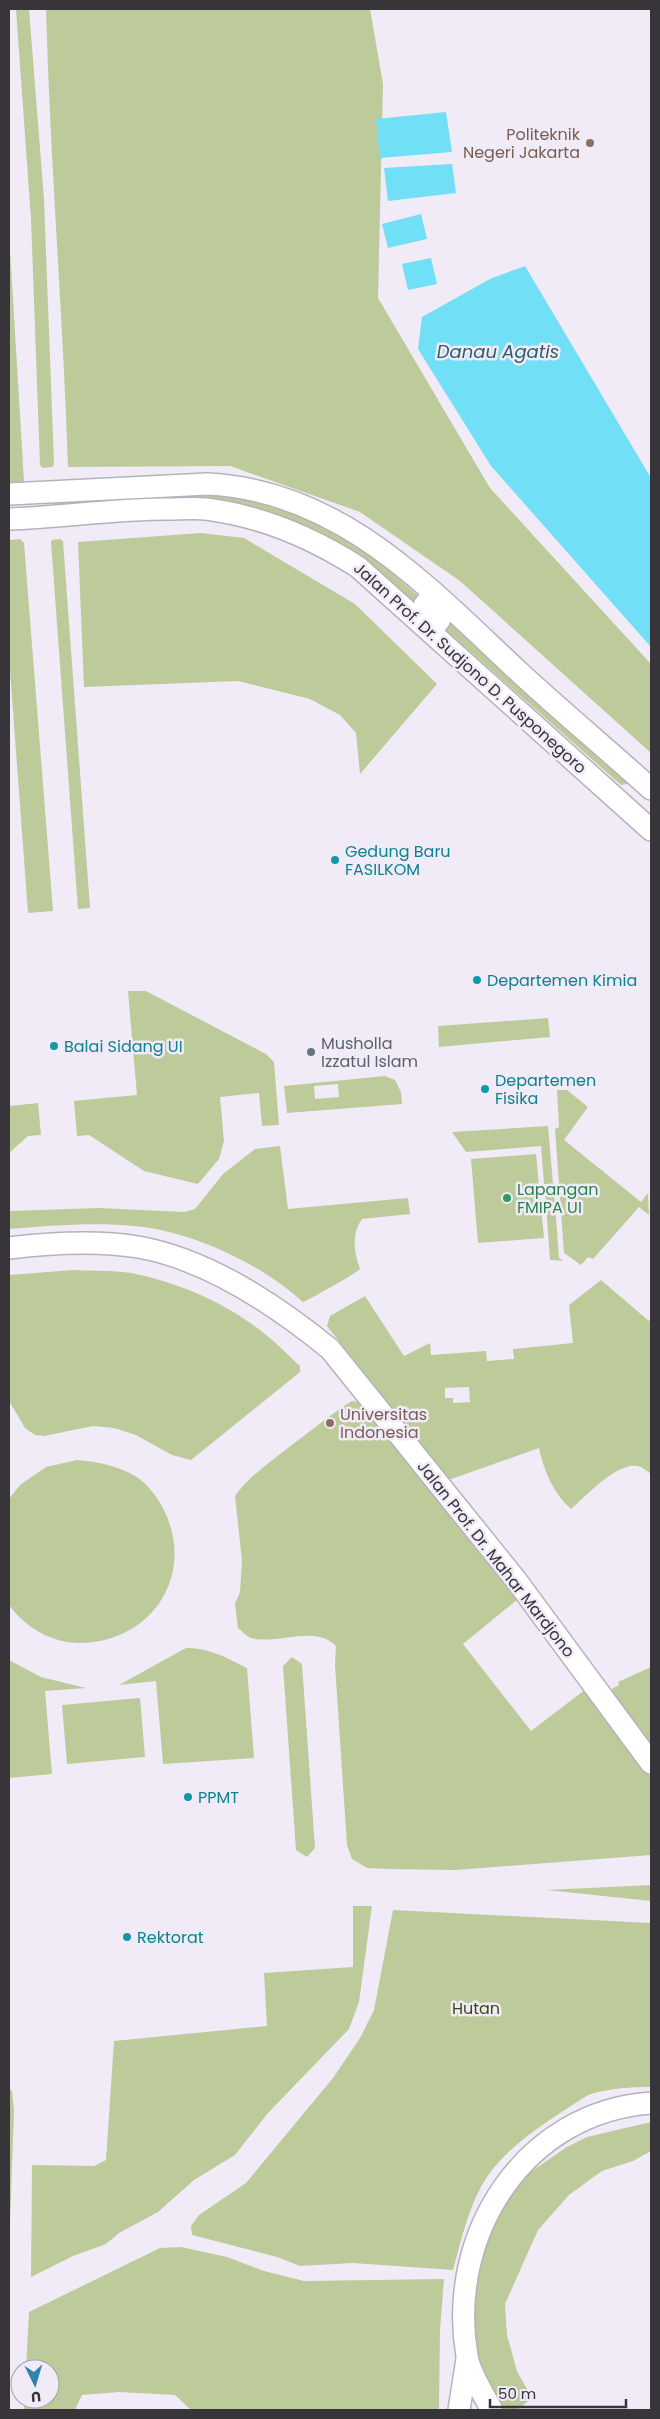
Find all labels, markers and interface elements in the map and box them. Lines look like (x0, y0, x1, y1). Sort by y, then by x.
place label: Politeknik Negeri Jakarta (463, 123, 581, 164)
marker: Politeknik Negeri Jakarta (584, 137, 596, 149)
water label: Danau Agatis (437, 339, 559, 364)
street label: Jalan Prof. Dr. Sudjono D. Pusponegoro (348, 557, 592, 779)
place label: Gedung Baru FASILKOM (345, 840, 451, 881)
marker: Gedung Baru FASILKOM (329, 854, 341, 866)
place label: Departemen Kimia (487, 969, 637, 992)
marker: Departemen Kimia (471, 974, 483, 986)
place label: Musholla Izzatul Islam (321, 1032, 418, 1073)
place label: Balai Sidang UI (64, 1035, 183, 1058)
marker: Balai Sidang UI (48, 1040, 60, 1052)
marker: Musholla Izzatul Islam (305, 1046, 317, 1058)
place label: Departemen Fisika (495, 1069, 596, 1110)
marker: Departemen Fisika (479, 1083, 491, 1095)
place label: Lapangan FMIPA UI (517, 1178, 598, 1219)
marker: Lapangan FMIPA UI (501, 1192, 513, 1204)
place label: Universitas Indonesia (340, 1403, 427, 1444)
marker: Universitas Indonesia (324, 1417, 336, 1429)
street label: Jalan Prof. Dr. Mahar Mardjono (412, 1456, 580, 1662)
place label: PPMT (198, 1786, 239, 1809)
marker: PPMT (182, 1791, 194, 1803)
place label: Rektorat (137, 1926, 204, 1949)
marker: Rektorat (121, 1931, 133, 1943)
park label: Hutan (452, 1997, 500, 2020)
north arrow (10, 2359, 60, 2409)
scale bar (490, 2376, 626, 2408)
text: 50 m (498, 2383, 536, 2404)
text: U (30, 2387, 42, 2407)

